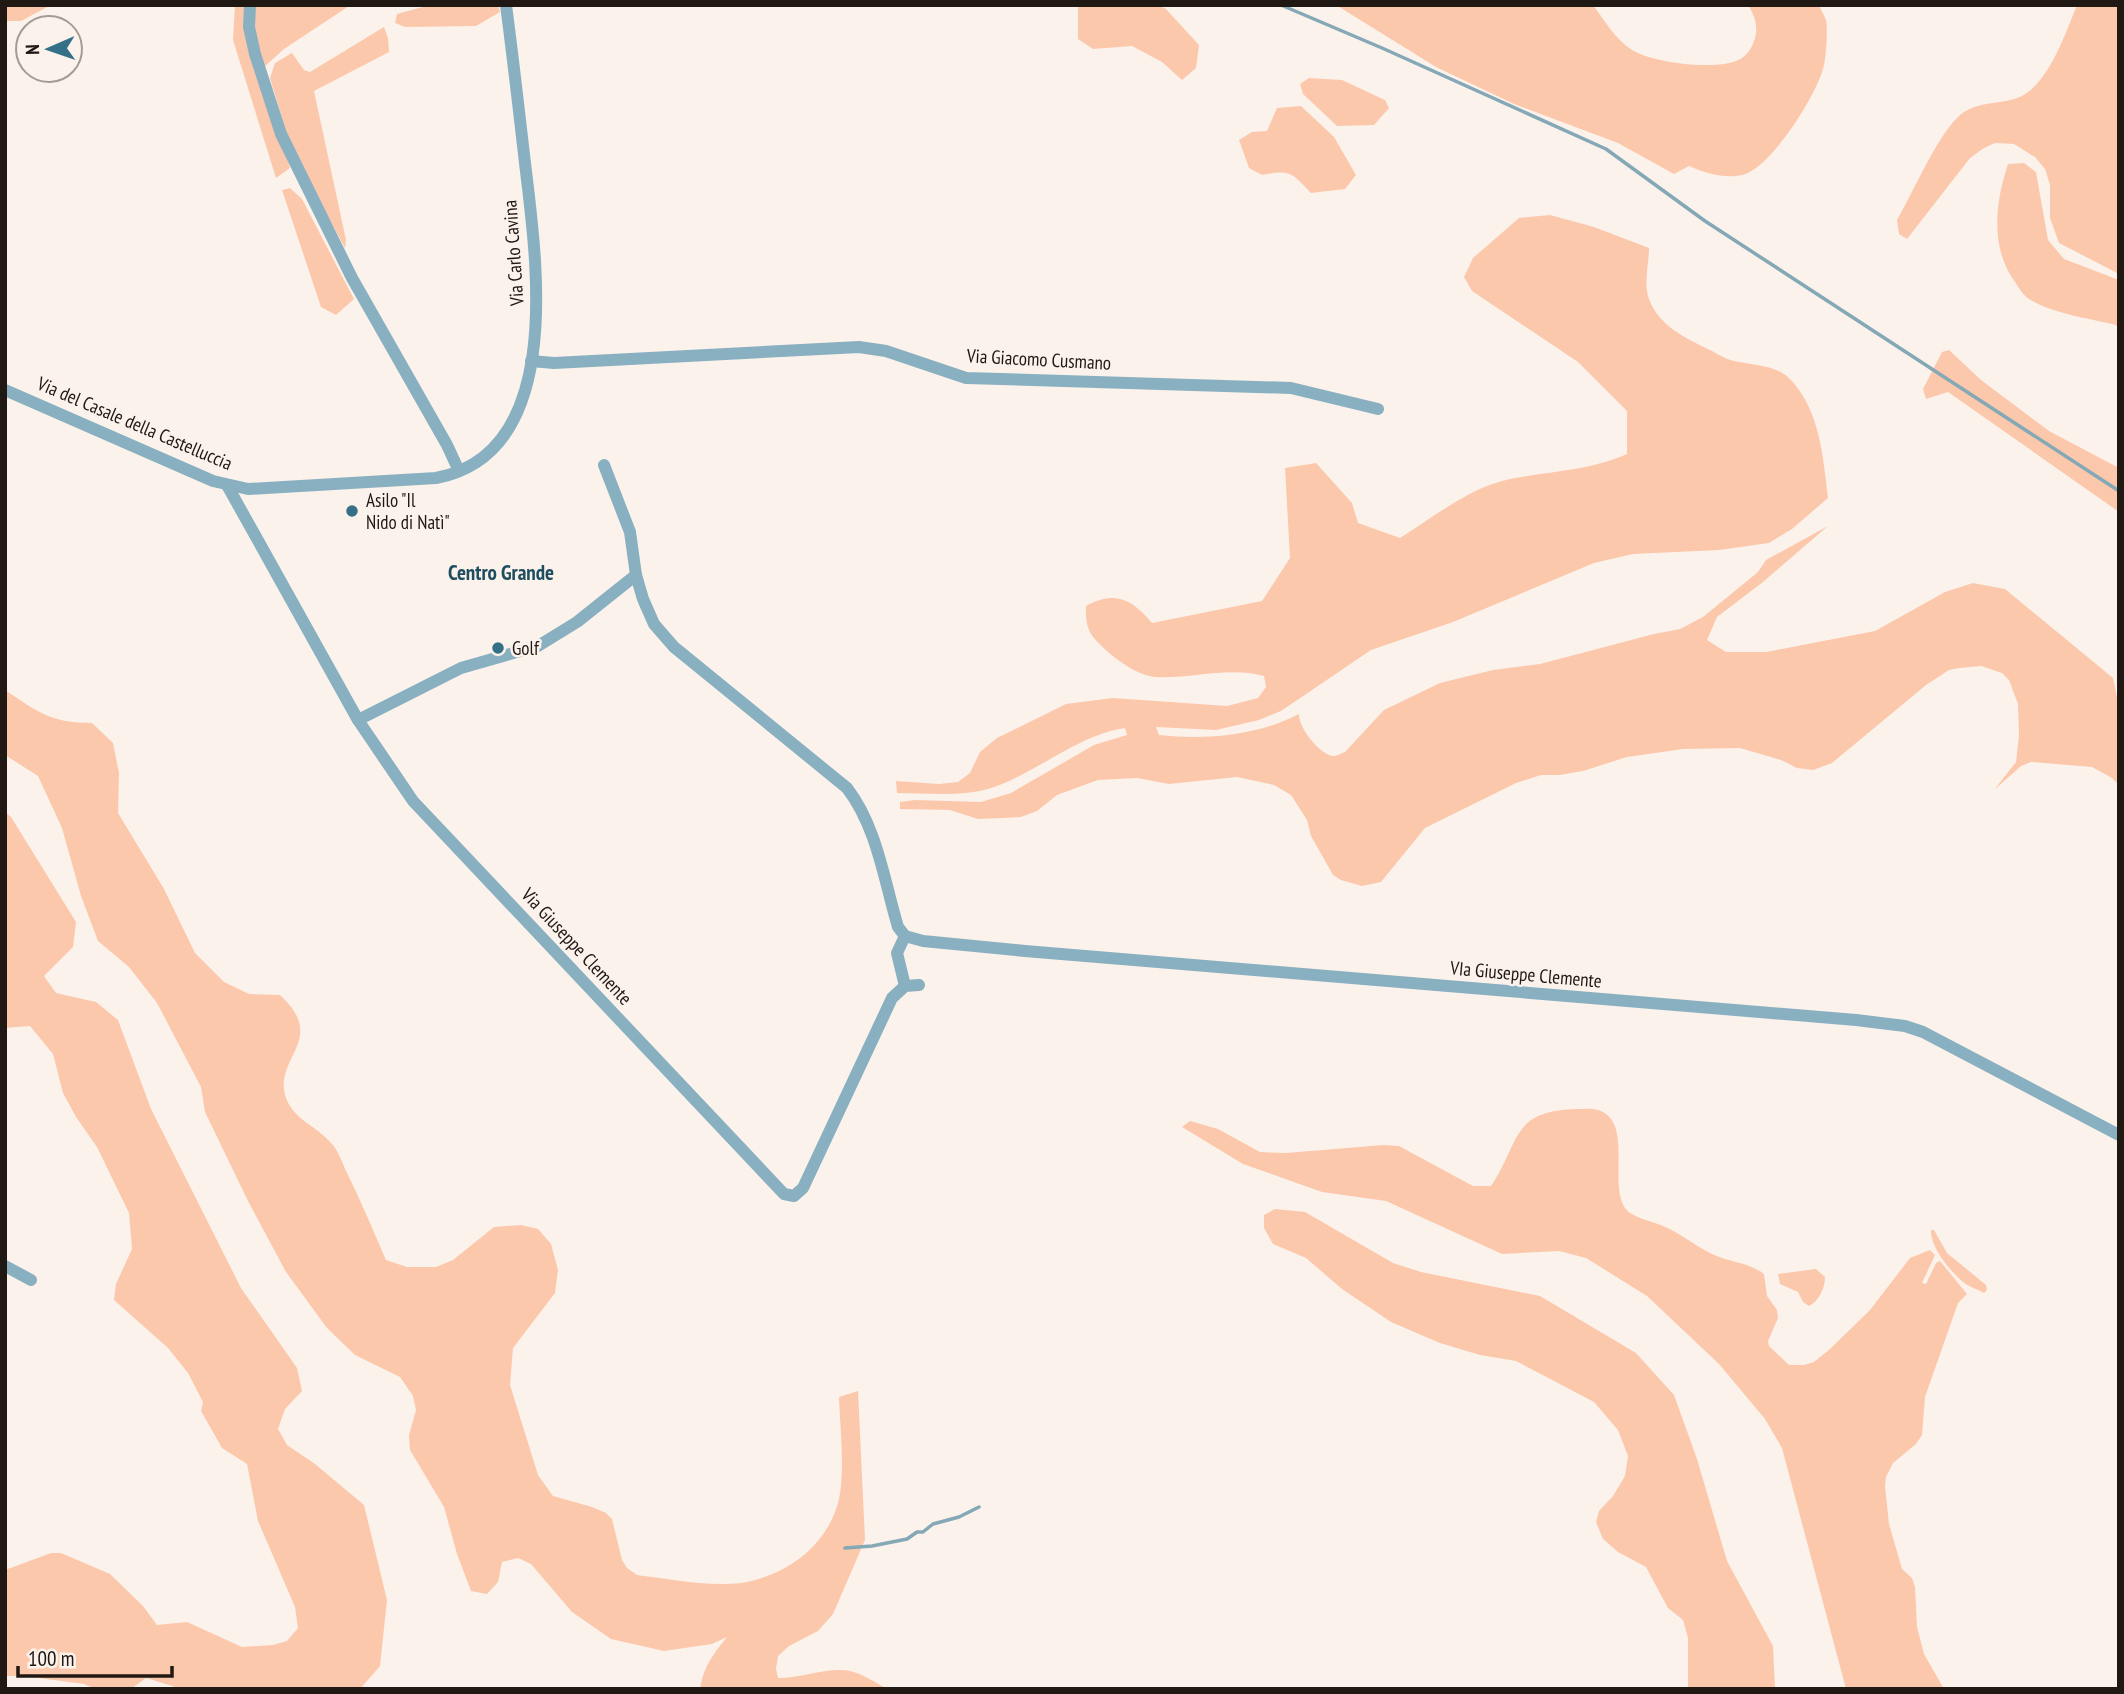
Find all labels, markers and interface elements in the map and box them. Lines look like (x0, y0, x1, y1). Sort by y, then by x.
north arrow (14, 14, 84, 84)
text: N (20, 44, 44, 55)
street label: Via Carlo Cavina (497, 199, 529, 308)
street label: Via Giacomo Cusmano (965, 343, 1112, 375)
street label: Via del Casale della Castelluccia (33, 371, 236, 475)
place label: Asilo "Il Nido di Natì" (366, 488, 450, 534)
marker: Asilo "Il Nido di Natì" (344, 503, 360, 519)
district label: Centro Grande (448, 559, 554, 586)
place label: Golf (512, 636, 540, 660)
marker: Golf (490, 640, 506, 656)
street label: Via Giuseppe Clemente (516, 882, 638, 1010)
street label: VIa Giuseppe Clemente (1448, 955, 1603, 993)
scale bar (18, 1634, 172, 1678)
text: 100 m (28, 1645, 74, 1672)

